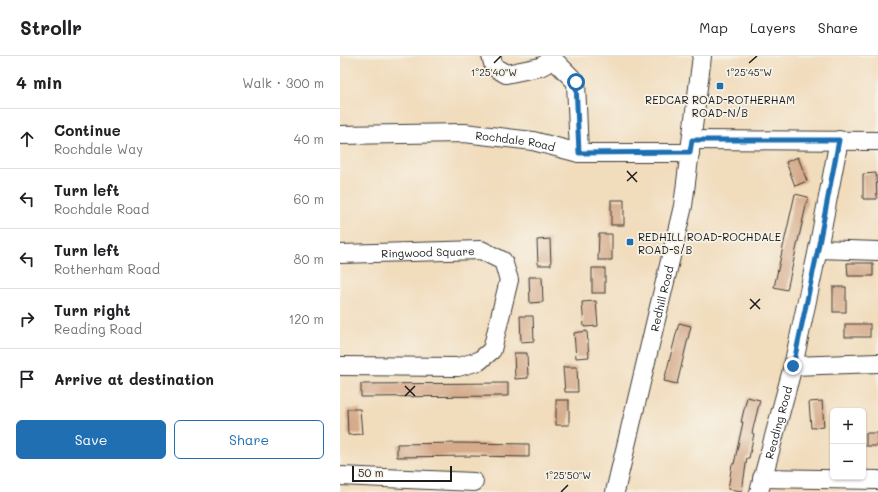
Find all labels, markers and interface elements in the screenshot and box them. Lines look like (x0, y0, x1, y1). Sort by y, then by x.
text: Strollr (20, 15, 82, 40)
text: Map (699, 18, 728, 37)
text: Layers (750, 18, 796, 37)
text: Share (818, 18, 858, 37)
text: 1°25'40"W (471, 65, 517, 79)
text: 1°25'45"W (726, 65, 772, 79)
text: 4 min (16, 71, 62, 93)
route start (567, 73, 585, 91)
text: Walk · 300 m (242, 74, 324, 91)
marker: REDCAR ROAD-ROTHERHAM ROAD-N/B (715, 81, 725, 91)
place label: REDCAR ROAD-ROTHERHAM ROAD-N/B (645, 92, 795, 120)
text: Continue (54, 120, 121, 140)
street label: Rochdale Road (475, 127, 557, 154)
icon: ahead (16, 128, 38, 150)
text: 40 m (294, 130, 324, 147)
text: Rochdale Way (54, 140, 143, 157)
text: Turn left (54, 180, 119, 200)
icon: left (16, 188, 38, 210)
text: 60 m (294, 190, 324, 207)
text: Rochdale Road (54, 200, 149, 217)
place label: REDHILL ROAD-ROCHDALE ROAD-S/B (638, 229, 781, 257)
marker: REDHILL ROAD-ROCHDALE ROAD-S/B (625, 237, 635, 247)
text: Turn left (54, 240, 119, 260)
street label: Ringwood Square (381, 243, 475, 260)
icon: left (16, 248, 38, 270)
text: 80 m (294, 250, 324, 267)
text: Rotherham Road (54, 260, 160, 277)
street label: Redhill Road (646, 264, 676, 333)
text: Turn right (54, 300, 131, 320)
icon: right (16, 308, 38, 330)
text: 120 m (288, 310, 324, 327)
text: Reading Road (54, 320, 142, 337)
route end (784, 357, 802, 375)
icon: arrive (16, 368, 38, 390)
text: Arrive at destination (54, 369, 214, 389)
street label: Reading Road (761, 385, 795, 460)
map controls (830, 408, 866, 480)
button: + (830, 408, 866, 444)
button: Save (16, 420, 166, 459)
button: Share (174, 420, 324, 459)
button: − (830, 444, 866, 480)
scale bar (352, 464, 452, 483)
text: 50 m (358, 465, 384, 480)
text: 1°25'50"W (545, 468, 591, 482)

